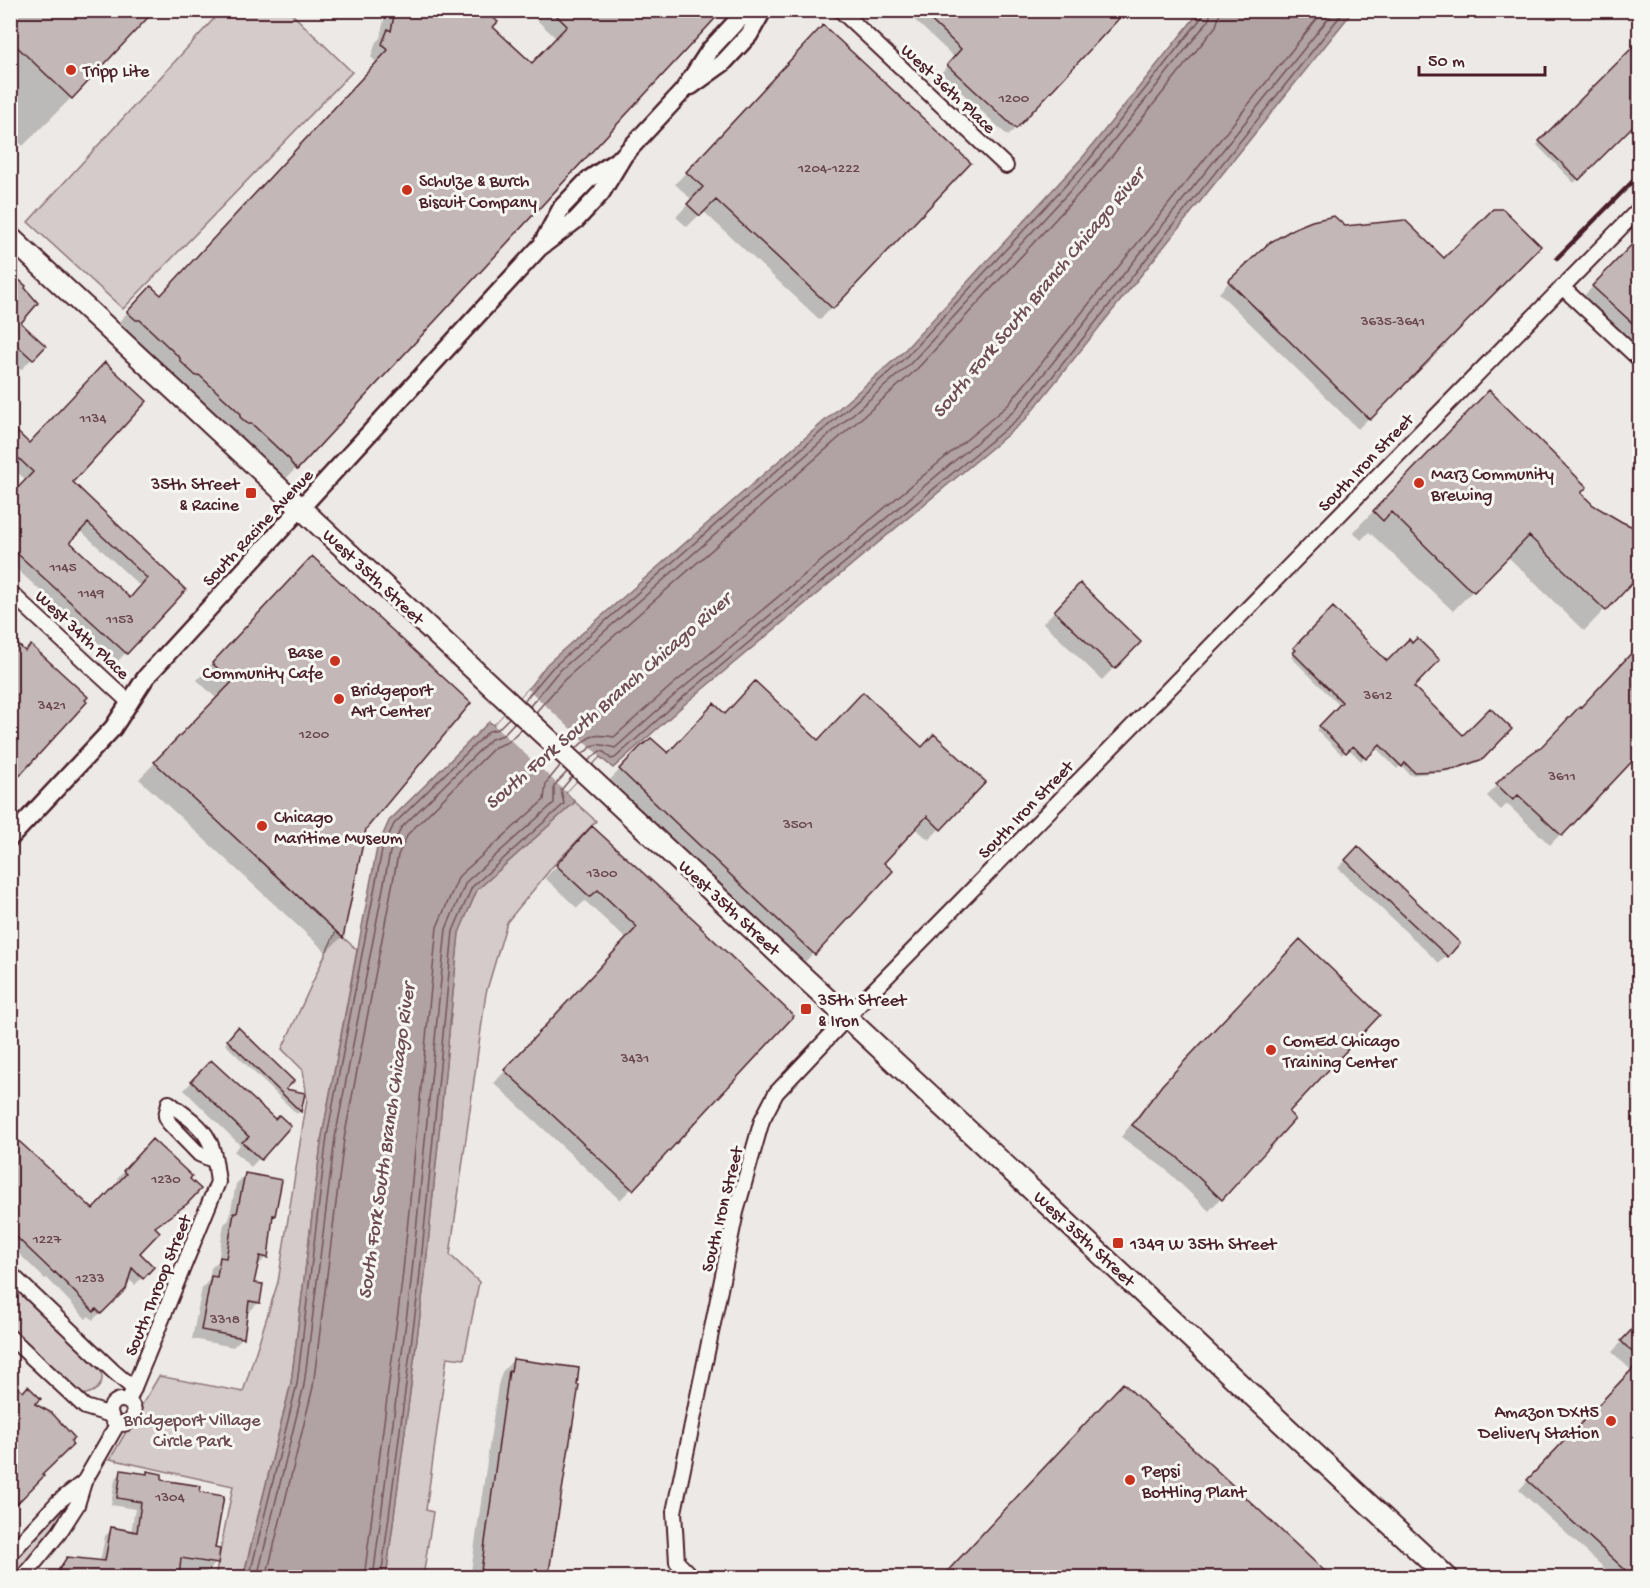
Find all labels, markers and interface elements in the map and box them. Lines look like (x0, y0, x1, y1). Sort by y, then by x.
scale bar (1419, 39, 1545, 77)
street label: West 36th Place (896, 41, 1000, 140)
text: 50 m (1428, 52, 1465, 73)
place label: Tripp Lite (82, 62, 150, 83)
marker: Tripp Lite (64, 63, 78, 77)
house number: 1200 (998, 90, 1030, 108)
house number: 1204-1222 (797, 160, 860, 178)
water label: South Fork South Branch Chicago River (929, 162, 1153, 424)
place label: Schulze & Burch Biscuit Company (418, 172, 537, 214)
marker: Schulze & Burch Biscuit Company (400, 183, 414, 197)
house number: 3635-3641 (1360, 313, 1425, 331)
street label: South Iron Street (1315, 409, 1420, 517)
house number: 1134 (79, 410, 107, 428)
street label: South Racine Avenue (199, 465, 319, 592)
place label: Marz Community Brewing (1430, 465, 1554, 507)
place label: 35th Street & Racine (150, 475, 241, 517)
marker: Marz Community Brewing (1412, 476, 1426, 490)
marker: 35th Street & Racine (244, 486, 258, 500)
street label: West 35th Street (317, 526, 429, 631)
house number: 1145 (48, 559, 77, 577)
house number: 1149 (77, 585, 105, 603)
street label: West 34th Place (30, 587, 133, 685)
water label: South Fork South Branch Chicago River (482, 587, 740, 816)
house number: 1153 (105, 611, 134, 629)
place label: Base Community Cafe (202, 643, 324, 685)
marker: Base Community Cafe (328, 654, 342, 668)
place label: Bridgeport Art Center (350, 681, 434, 723)
house number: 3612 (1363, 687, 1392, 705)
marker: Bridgeport Art Center (332, 692, 346, 706)
house number: 3421 (37, 697, 66, 715)
house number: 1200 (298, 726, 330, 744)
street label: South Iron Street (975, 756, 1080, 864)
house number: 3611 (1547, 768, 1576, 786)
place label: Chicago Maritime Museum (274, 808, 403, 850)
house number: 3501 (782, 816, 813, 834)
marker: Chicago Maritime Museum (255, 819, 269, 833)
street label: West 35th Street (673, 857, 785, 962)
house number: 1300 (586, 865, 618, 883)
water label: South Fork South Branch Chicago River (355, 978, 423, 1301)
place label: 35th Street & Iron (817, 991, 908, 1033)
marker: 35th Street & Iron (799, 1002, 813, 1016)
place label: ComEd Chicago Training Center (1282, 1032, 1400, 1074)
marker: ComEd Chicago Training Center (1264, 1043, 1278, 1057)
house number: 3431 (620, 1050, 649, 1068)
street label: South Iron Street (698, 1143, 750, 1274)
house number: 1230 (150, 1171, 181, 1189)
street label: West 35th Street (1028, 1188, 1140, 1293)
street label: South Throop Street (121, 1211, 198, 1359)
house number: 1227 (32, 1231, 62, 1249)
place label: 1349 W 35th Street (1129, 1235, 1278, 1256)
marker: 1349 W 35th Street (1111, 1236, 1125, 1250)
house number: 1233 (75, 1270, 105, 1288)
house number: 3318 (209, 1311, 240, 1329)
place label: Amazon DXH5 Delivery Station (1478, 1403, 1599, 1445)
park label: Bridgeport Village Circle Park (122, 1411, 261, 1453)
marker: Amazon DXH5 Delivery Station (1604, 1414, 1618, 1428)
place label: Pepsi Bottling Plant (1141, 1462, 1248, 1504)
marker: Pepsi Bottling Plant (1123, 1473, 1137, 1487)
house number: 1304 (154, 1489, 185, 1507)

